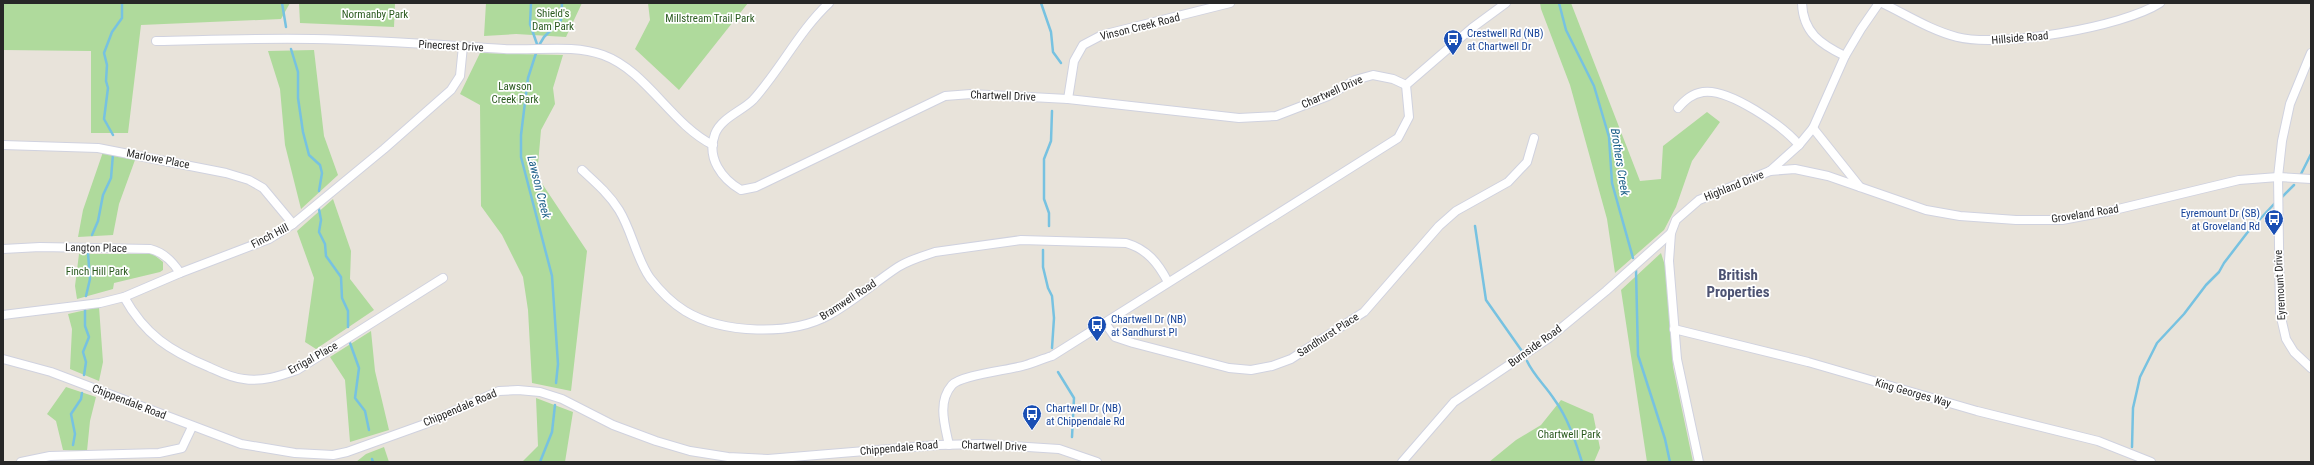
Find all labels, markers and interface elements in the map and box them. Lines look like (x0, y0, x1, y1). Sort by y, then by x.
park label: Shield's Dam Park (532, 7, 574, 33)
park label: Normanby Park (342, 8, 408, 21)
street label: Vinson Creek Road (1099, 11, 1181, 43)
park label: Millstream Trail Park (665, 12, 755, 25)
place label: Crestwell Rd (NB) at Chartwell Dr (1467, 27, 1543, 53)
bus stop icon: Crestwell Rd (NB) at Chartwell Dr (1442, 28, 1464, 56)
street label: Hillside Road (1991, 29, 2049, 47)
street label: Pinecrest Drive (418, 38, 484, 54)
street label: Chartwell Drive (1299, 73, 1365, 111)
park label: Lawson Creek Park (492, 80, 538, 106)
street label: Chartwell Drive (970, 88, 1036, 104)
water label: Brothers Creek (1608, 127, 1632, 197)
street label: Marlowe Place (125, 147, 191, 171)
water label: Lawson Creek (524, 154, 554, 221)
street label: Highland Drive (1702, 168, 1766, 204)
street label: Groveland Road (2050, 202, 2120, 226)
place label: Eyremount Dr (SB) at Groveland Rd (2181, 207, 2260, 233)
bus stop icon: Eyremount Dr (SB) at Groveland Rd (2263, 208, 2285, 236)
street label: Finch Hill (249, 221, 291, 251)
street label: Langton Place (65, 241, 127, 255)
street label: Eyremount Drive (2272, 249, 2288, 321)
park label: Finch Hill Park (66, 265, 128, 278)
district label: British Properties (1707, 266, 1770, 301)
street label: Bramwell Road (817, 277, 879, 323)
street label: Sandhurst Place (1295, 310, 1361, 360)
place label: Chartwell Dr (NB) at Sandhurst Pl (1111, 313, 1187, 339)
bus stop icon: Chartwell Dr (NB) at Sandhurst Pl (1086, 314, 1108, 342)
street label: Burnside Road (1506, 322, 1564, 370)
street label: Errigal Place (286, 339, 340, 377)
street label: King Georges Way (1874, 376, 1953, 410)
street label: Chippendale Road (90, 382, 168, 422)
street label: Chippendale Road (421, 387, 499, 429)
place label: Chartwell Dr (NB) at Chippendale Rd (1046, 402, 1125, 428)
bus stop icon: Chartwell Dr (NB) at Chippendale Rd (1021, 403, 1043, 431)
park label: Chartwell Park (1537, 428, 1601, 441)
street label: Chippendale Road (859, 438, 939, 458)
street label: Chartwell Drive (961, 438, 1027, 454)

